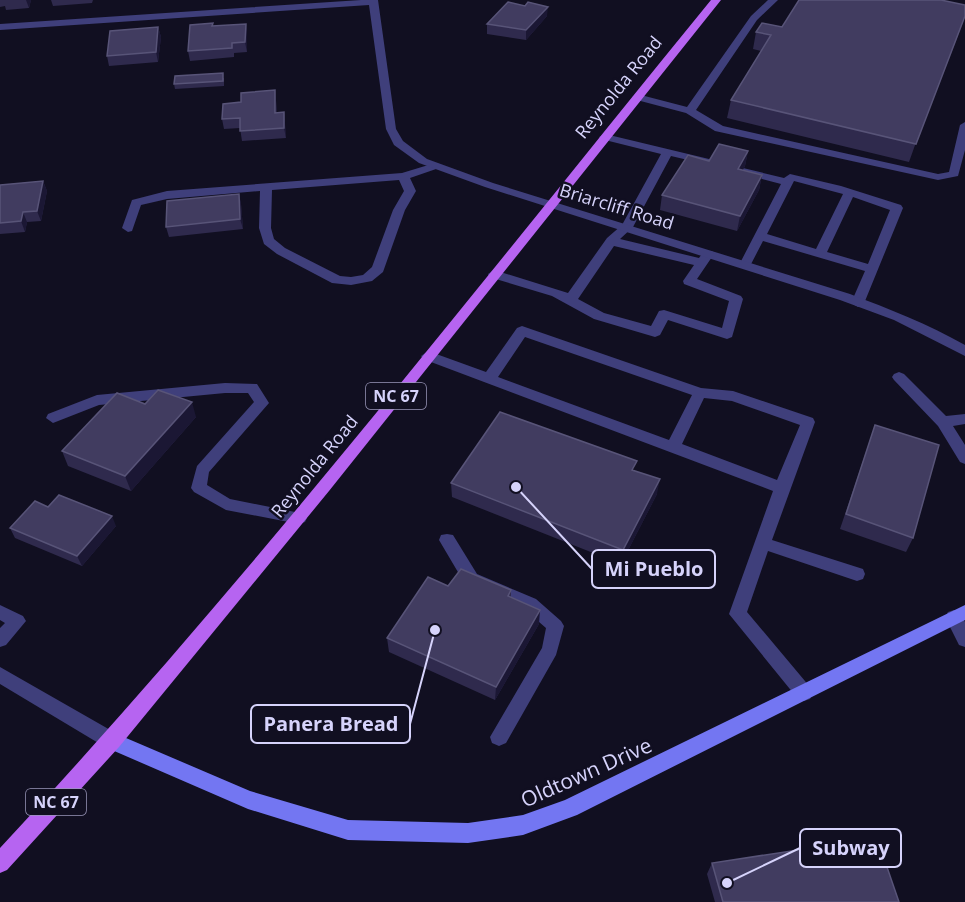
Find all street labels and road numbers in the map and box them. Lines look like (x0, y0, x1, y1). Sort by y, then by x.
street label: Reynolda Road (569, 31, 667, 143)
street label: Briarcliff Road (557, 177, 677, 235)
road number: NC 67 (366, 383, 426, 409)
street label: Reynolda Road (265, 410, 363, 522)
street label: Oldtown Drive (516, 731, 656, 813)
road number: NC 67 (26, 789, 86, 815)

